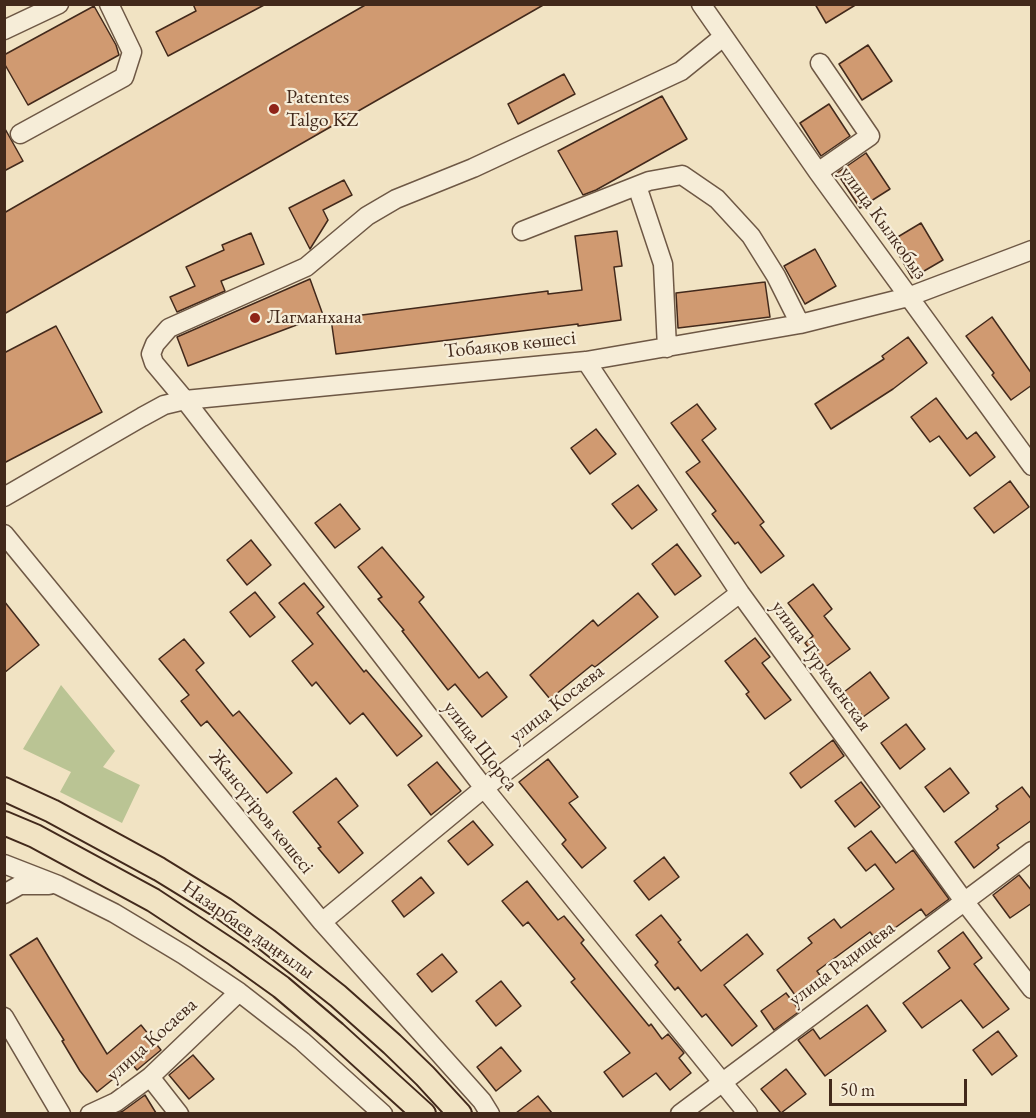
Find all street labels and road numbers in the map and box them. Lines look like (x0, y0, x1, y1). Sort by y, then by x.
street label: улица Кылкобыз (834, 162, 932, 284)
street label: Тобаяқов көшесі (443, 326, 577, 364)
street label: улица Туркменская (766, 596, 876, 736)
street label: улица Косаева (505, 660, 609, 748)
street label: улица Щорса (437, 696, 523, 796)
street label: Жансүгіров көшесі (204, 745, 318, 879)
street label: Назарбаев даңғылы (177, 875, 319, 985)
street label: улица Радищева (784, 916, 900, 1012)
street label: улица Косаева (102, 993, 202, 1087)

